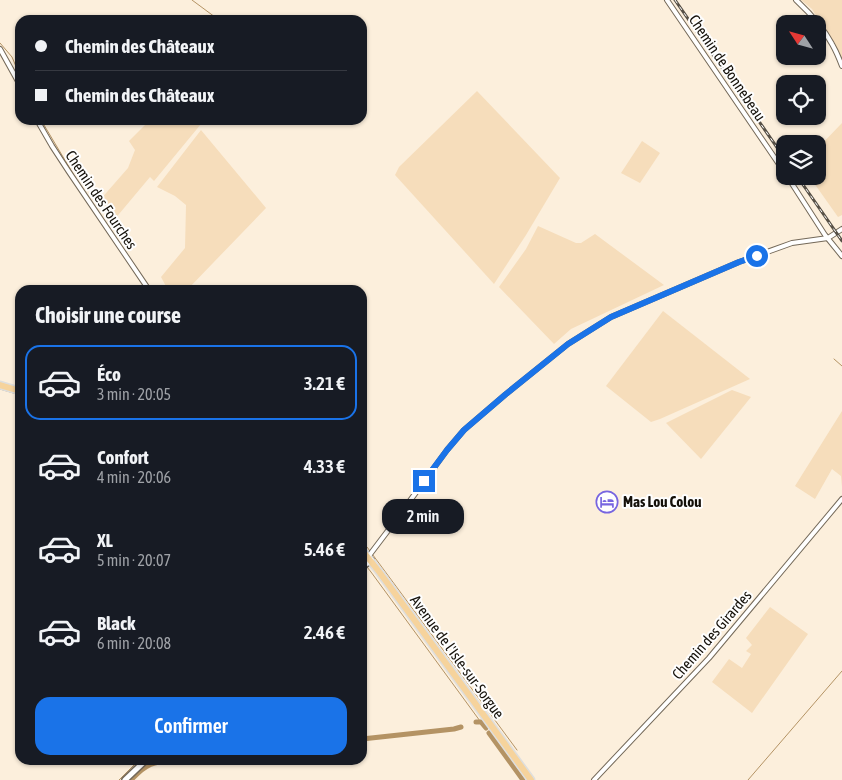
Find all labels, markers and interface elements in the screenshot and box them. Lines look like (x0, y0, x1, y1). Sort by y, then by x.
street label: Chemin de Bonnebeau (686, 12, 769, 124)
north arrow (776, 15, 826, 65)
map controls (776, 15, 826, 185)
text: Chemin des Châteaux (65, 35, 214, 57)
button: locate (776, 75, 826, 125)
text: Chemin des Châteaux (65, 84, 214, 106)
button: layers (776, 135, 826, 185)
street label: Chemin des Fourches (62, 147, 141, 252)
route start (746, 245, 768, 267)
text: Choisir une course (35, 302, 181, 328)
icon: car (37, 360, 82, 405)
text: Éco (97, 363, 121, 385)
text: 3.21 € (304, 372, 345, 394)
text: 3 min · 20:05 (97, 385, 171, 403)
icon: car (37, 443, 82, 488)
text: Confort (97, 446, 149, 468)
text: 4.33 € (304, 455, 345, 477)
text: 4 min · 20:06 (97, 468, 171, 486)
route end (413, 470, 435, 492)
hotel icon: Mas Lou Colou (595, 490, 619, 514)
place label: Mas Lou Colou (623, 493, 701, 510)
callout: 2 min (383, 498, 465, 534)
text: 2 min (407, 507, 439, 525)
icon: car (37, 526, 82, 571)
text: XL (97, 529, 113, 551)
text: 5.46 € (304, 538, 345, 560)
text: 5 min · 20:07 (97, 551, 171, 569)
street label: Chemin des Girardes (669, 587, 755, 682)
street label: Avenue de l'Isle-sur-Sorgue (407, 592, 508, 722)
icon: car (37, 609, 82, 654)
text: Black (97, 612, 135, 634)
text: 2.46 € (304, 621, 345, 643)
text: 6 min · 20:08 (97, 634, 171, 652)
button: Confirmer (35, 697, 347, 755)

